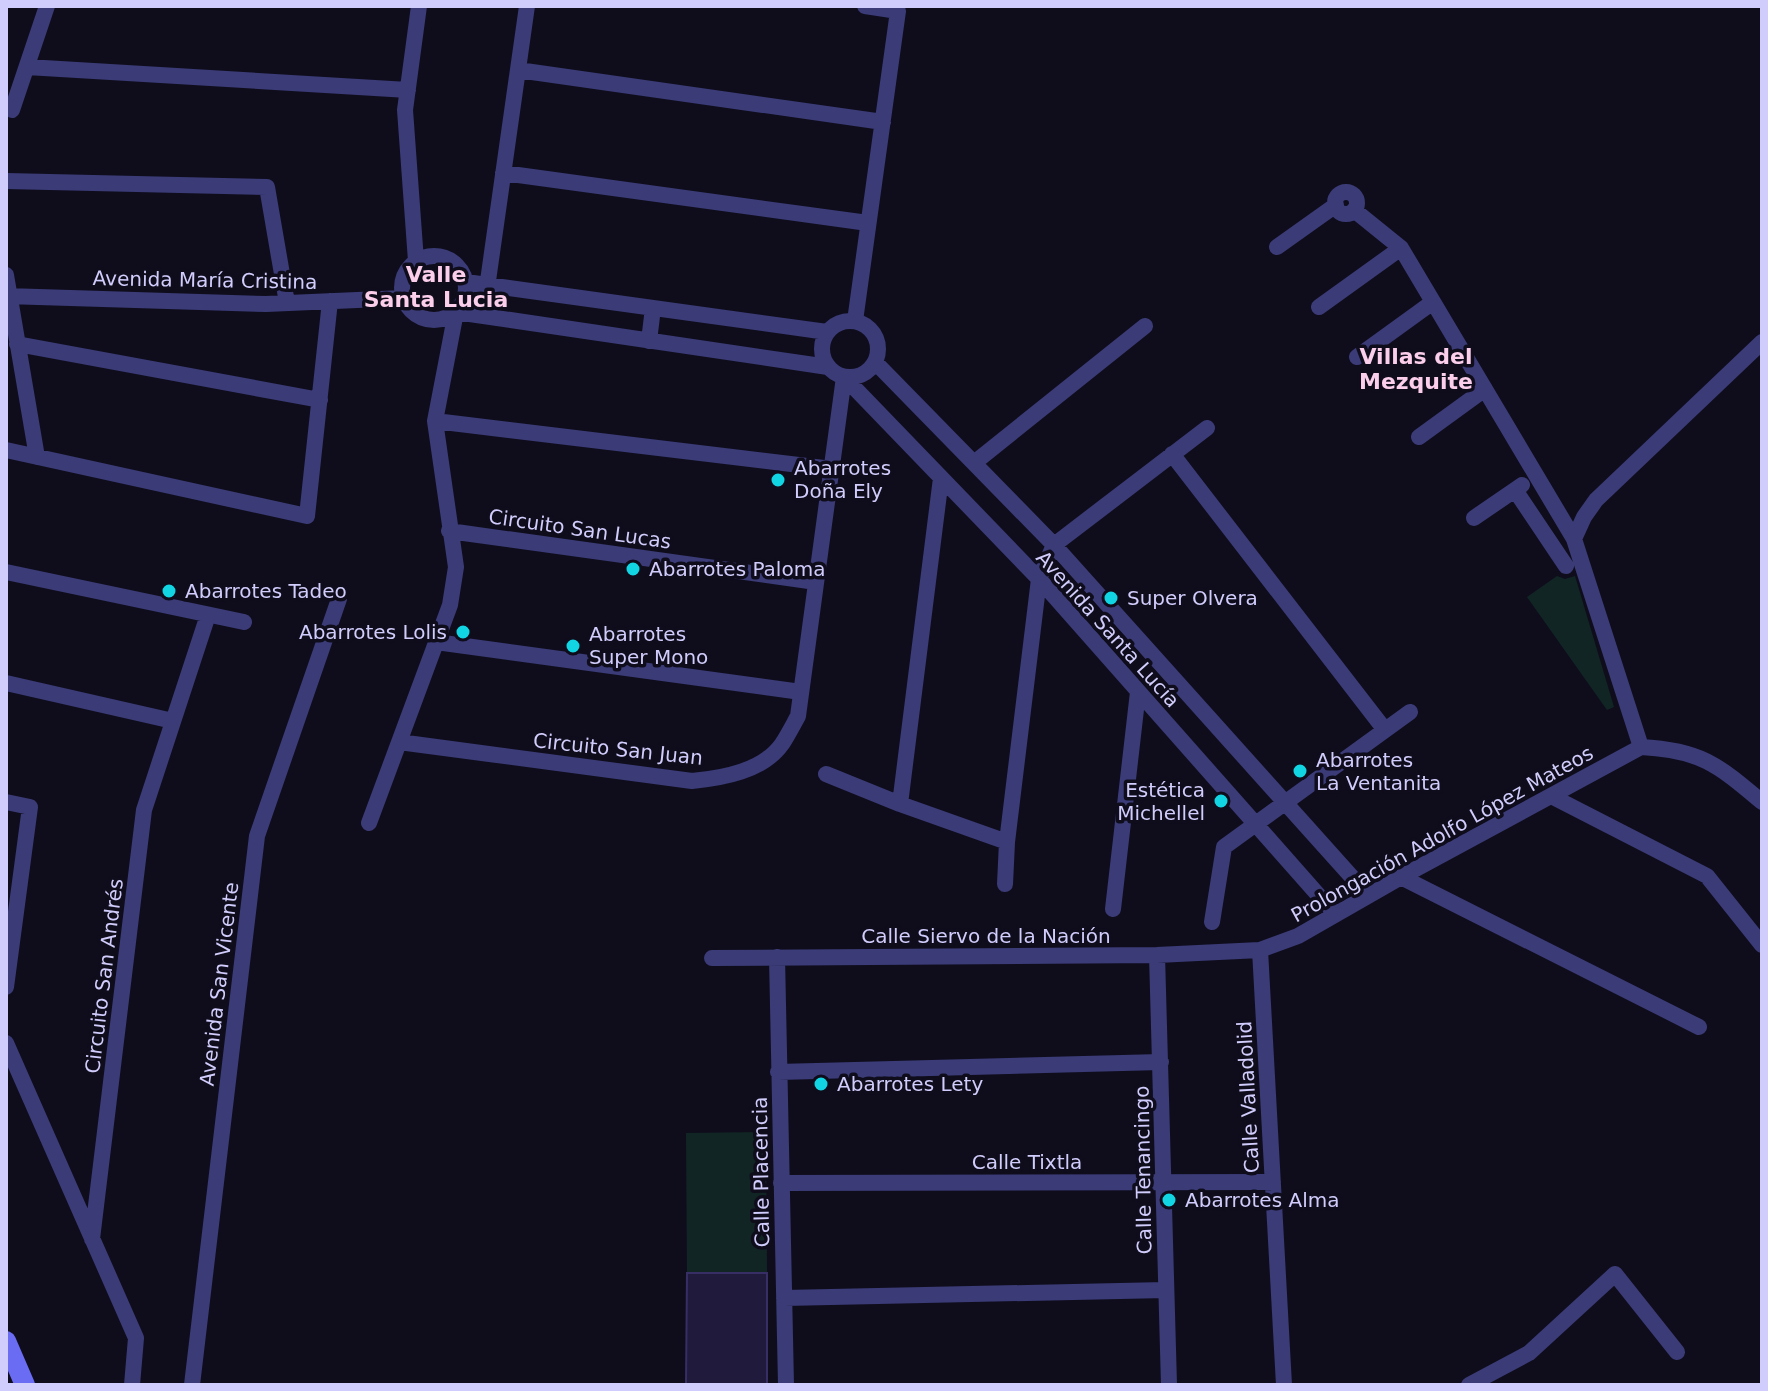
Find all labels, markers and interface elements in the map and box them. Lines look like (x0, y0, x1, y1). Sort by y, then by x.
district label: Valle Santa Lucia (364, 262, 508, 312)
street label: Avenida María Cristina (93, 266, 317, 294)
district label: Villas del Mezquite (1359, 344, 1473, 394)
place label: Abarrotes Doña Ely (794, 456, 891, 503)
marker: Abarrotes Doña Ely (769, 471, 787, 489)
street label: Circuito San Lucas (487, 504, 673, 554)
street label: Avenida Santa Lucía (1031, 546, 1185, 712)
place label: Abarrotes Paloma (649, 557, 825, 581)
marker: Abarrotes Paloma (624, 560, 642, 578)
place label: Abarrotes Tadeo (185, 579, 347, 603)
marker: Abarrotes Tadeo (160, 582, 178, 600)
place label: Super Olvera (1127, 586, 1258, 610)
marker: Super Olvera (1102, 589, 1120, 607)
place label: Abarrotes Lolis (299, 620, 447, 644)
place label: Abarrotes Super Mono (589, 622, 708, 669)
marker: Abarrotes Lolis (454, 623, 472, 641)
marker: Abarrotes Super Mono (564, 637, 582, 655)
street label: Circuito San Juan (532, 728, 704, 770)
street label: Prolongación Adolfo López Mateos (1287, 741, 1597, 927)
place label: Abarrotes La Ventanita (1316, 748, 1441, 795)
marker: Abarrotes La Ventanita (1291, 762, 1309, 780)
place label: Estética Michellel (1117, 778, 1205, 825)
marker: Estética Michellel (1212, 792, 1230, 810)
street label: Circuito San Andrés (80, 877, 128, 1075)
street label: Avenida San Vicente (195, 881, 243, 1087)
street label: Calle Siervo de la Nación (861, 924, 1111, 948)
street label: Calle Valladolid (1232, 1020, 1264, 1174)
place label: Abarrotes Lety (837, 1072, 983, 1096)
marker: Abarrotes Lety (812, 1075, 830, 1093)
street label: Calle Tenancingo (1130, 1085, 1156, 1255)
street label: Calle Placencia (748, 1096, 774, 1248)
street label: Calle Tixtla (972, 1150, 1082, 1174)
place label: Abarrotes Alma (1185, 1188, 1339, 1212)
marker: Abarrotes Alma (1160, 1191, 1178, 1209)

